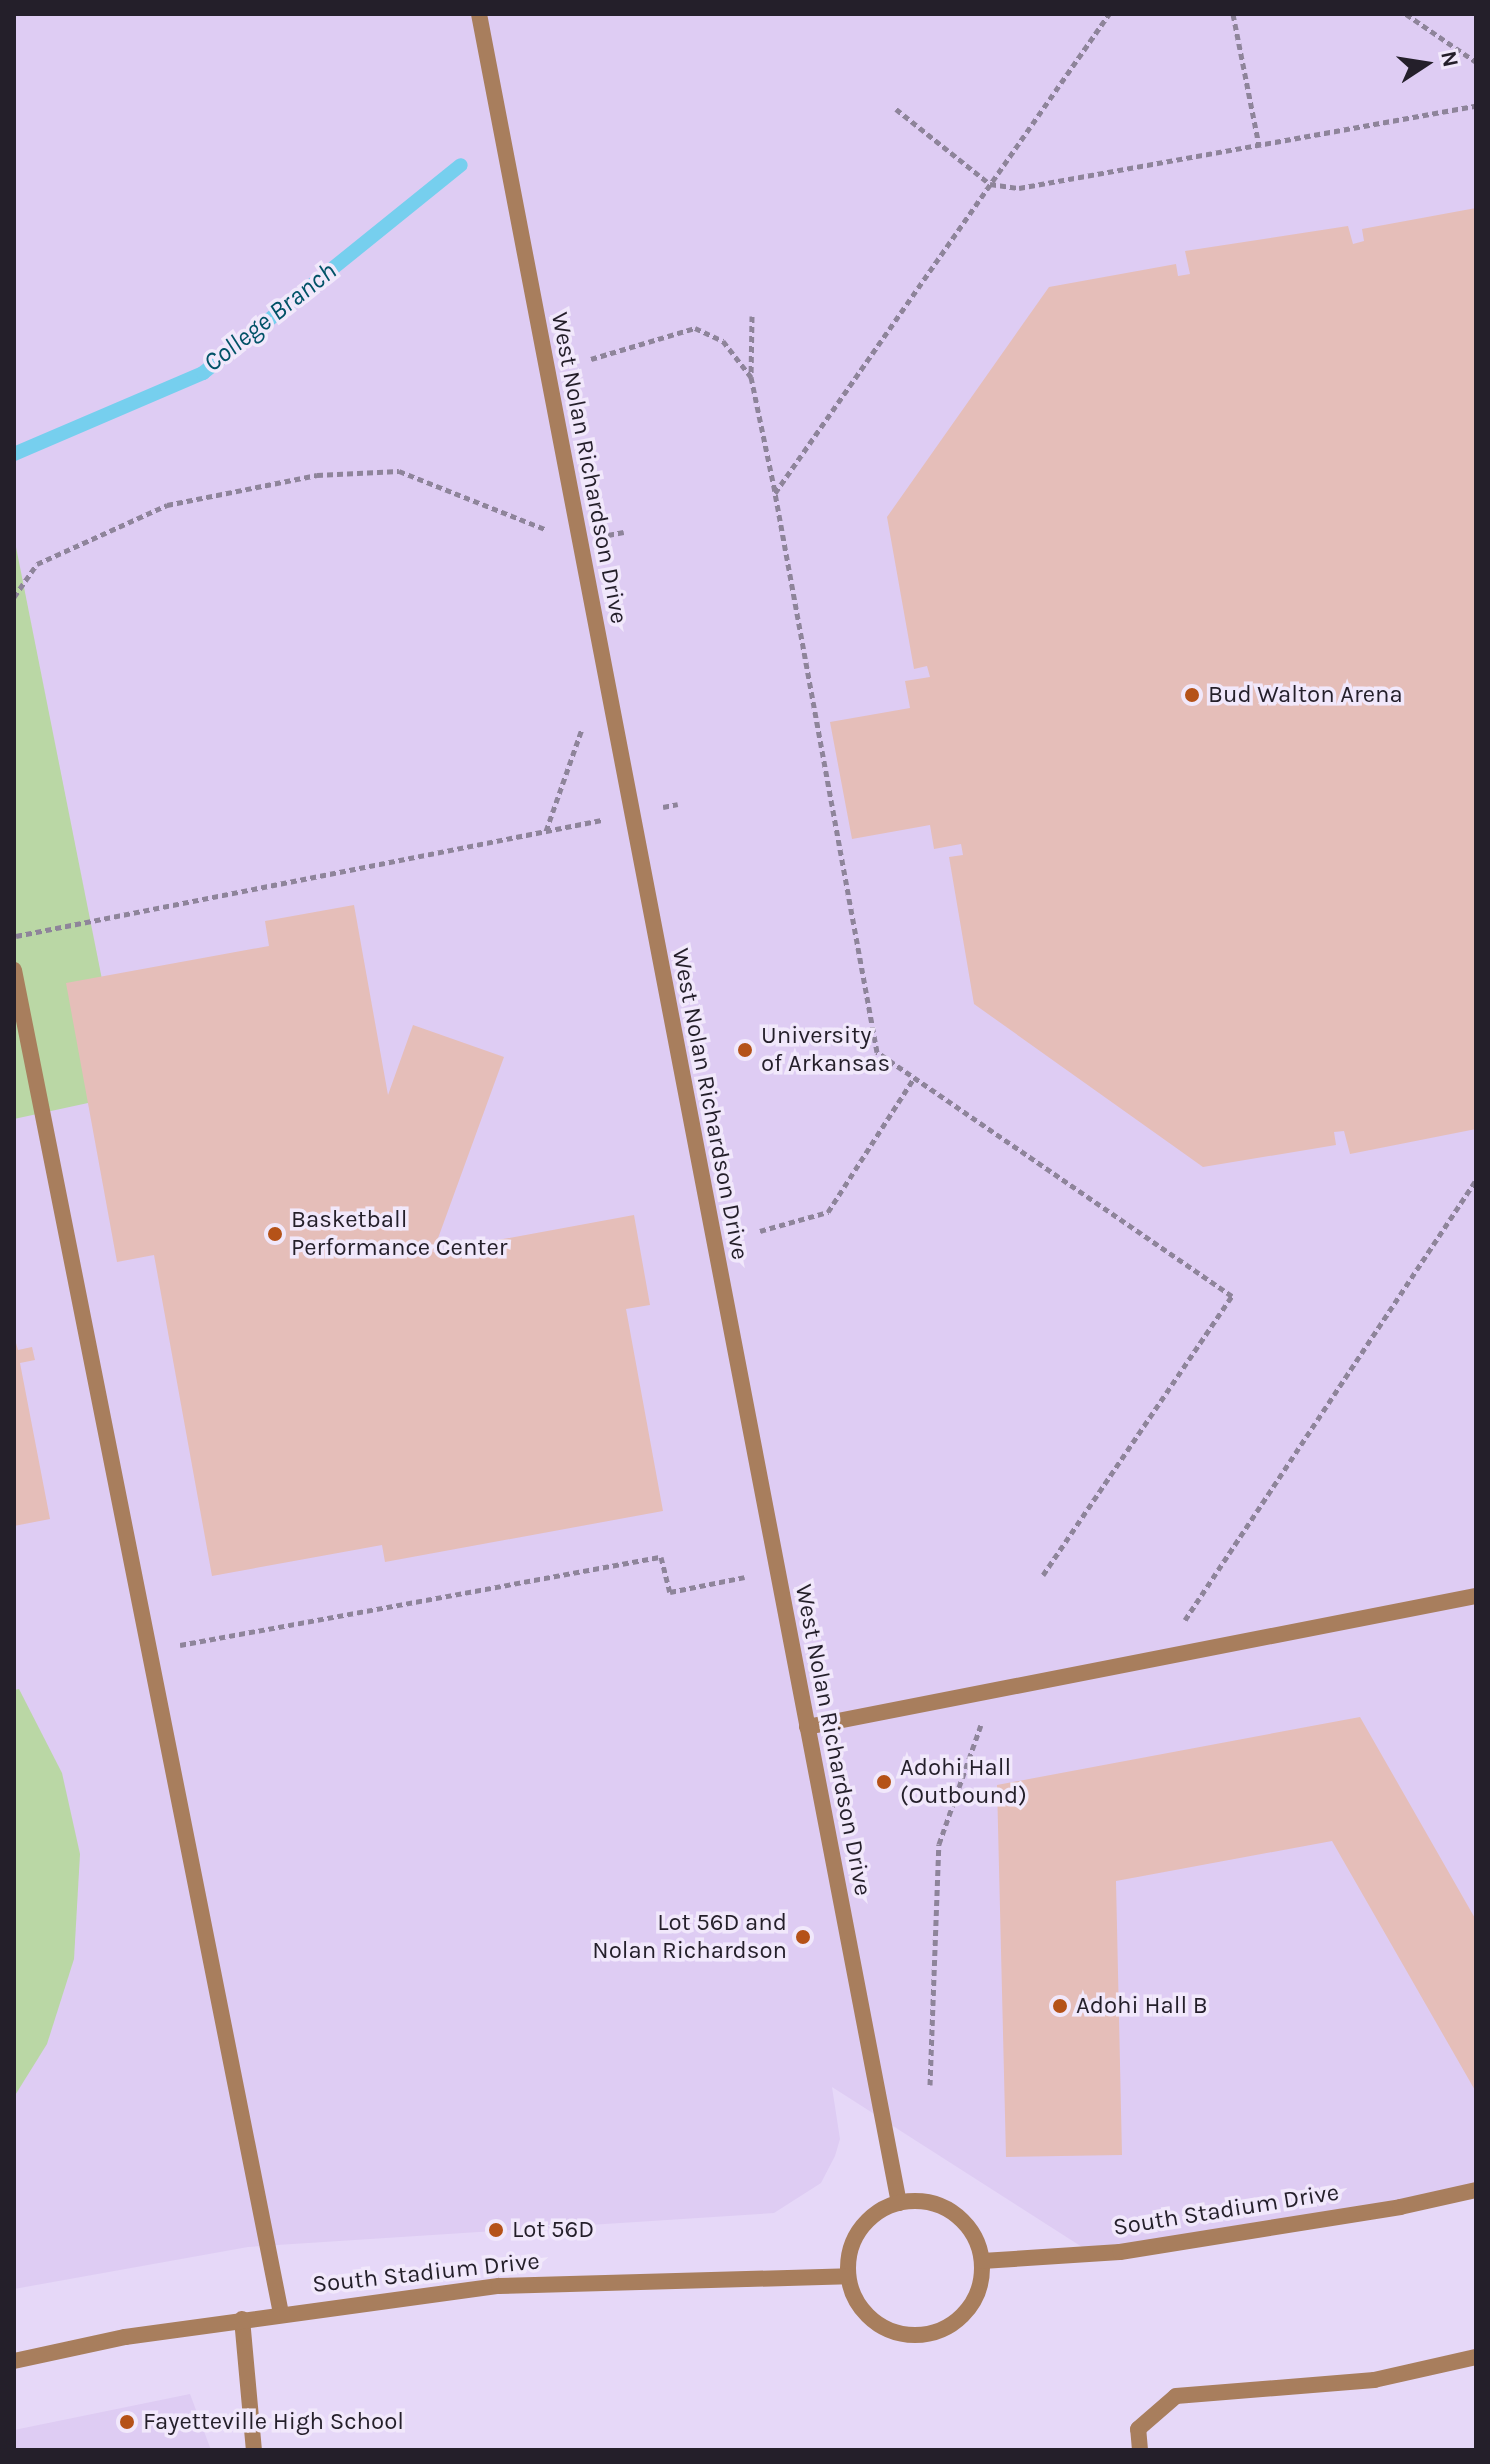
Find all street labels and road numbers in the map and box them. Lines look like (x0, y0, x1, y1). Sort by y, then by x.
street label: West Nolan Richardson Drive (545, 310, 633, 626)
street label: West Nolan Richardson Drive (666, 946, 754, 1262)
street label: West Nolan Richardson Drive (789, 1582, 877, 1898)
street label: South Stadium Drive (1111, 2178, 1341, 2242)
street label: South Stadium Drive (311, 2247, 541, 2299)

